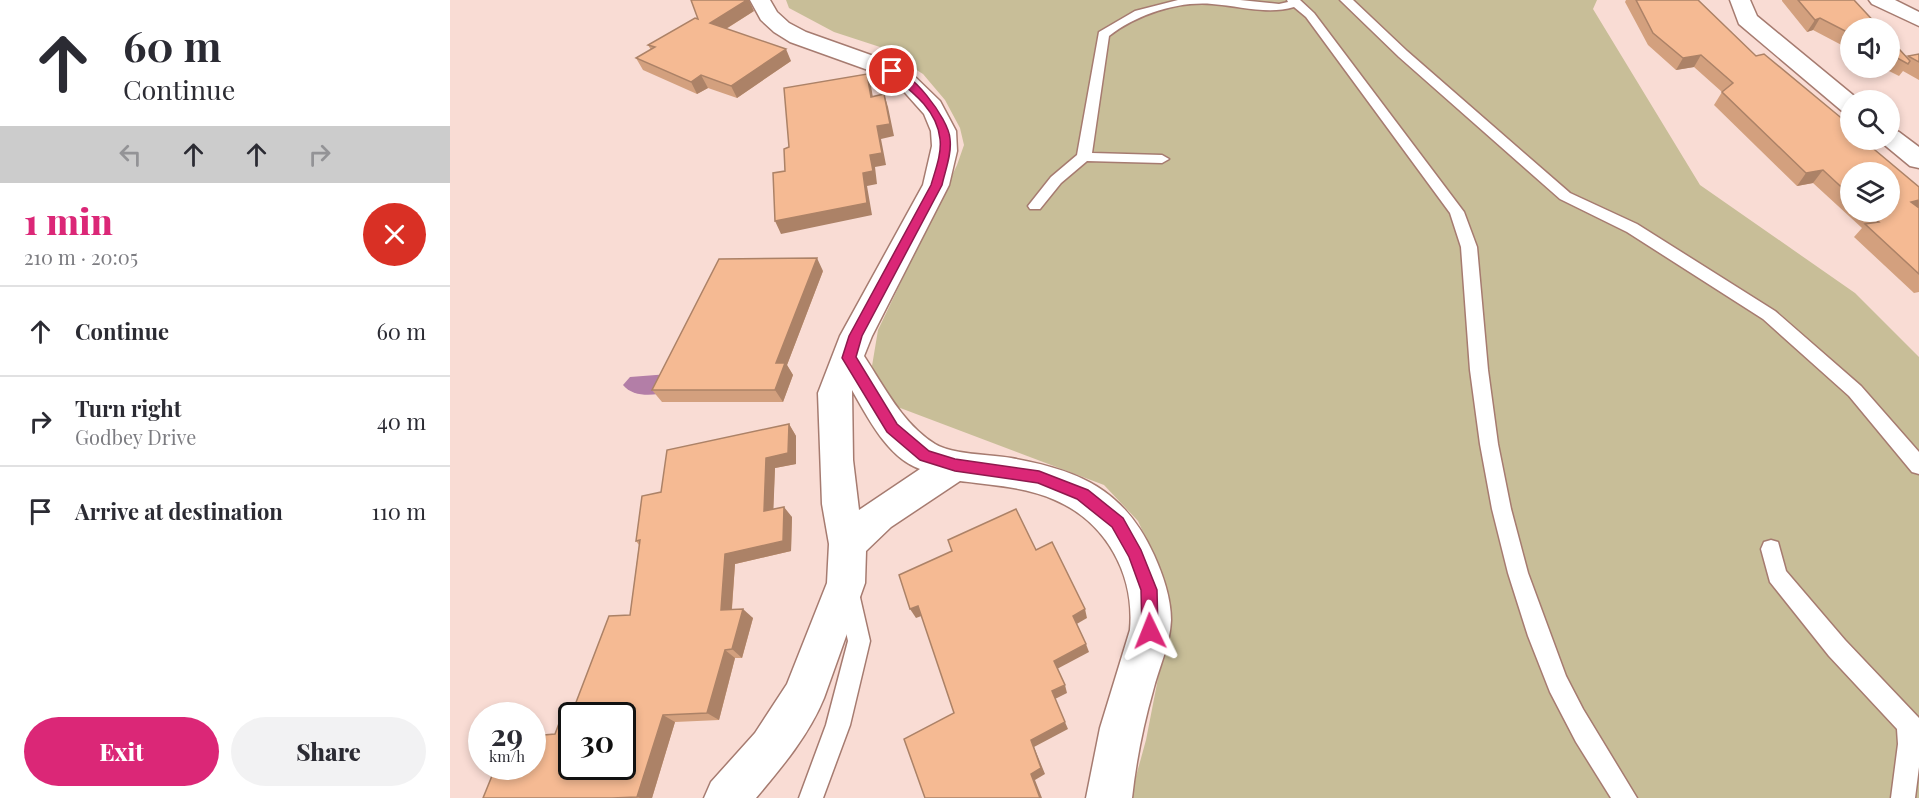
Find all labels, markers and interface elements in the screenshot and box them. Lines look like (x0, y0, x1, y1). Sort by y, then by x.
text: 60 m (123, 17, 221, 73)
map controls (1840, 18, 1900, 222)
button: sound (1840, 18, 1900, 78)
icon: ahead (24, 24, 102, 102)
pin (866, 45, 917, 96)
icon: arrive (875, 54, 908, 87)
text: Continue (123, 71, 235, 107)
button: search (1840, 90, 1900, 150)
icon: left (114, 138, 147, 171)
icon: ahead (177, 138, 210, 171)
icon: ahead (240, 138, 273, 171)
icon: right (303, 138, 336, 171)
button: layers (1840, 162, 1900, 222)
text: 1 min (24, 196, 113, 244)
button: close (363, 203, 426, 266)
text: 210 m · 20:05 (24, 243, 138, 270)
icon: ahead (24, 315, 57, 348)
text: Continue (75, 316, 169, 346)
text: 60 m (376, 316, 426, 346)
text: Turn right (75, 393, 181, 423)
icon: right (24, 405, 57, 438)
text: 40 m (377, 406, 426, 436)
text: Godbey Drive (75, 423, 196, 450)
icon: arrive (24, 495, 57, 528)
text: Arrive at destination (75, 496, 283, 526)
text: 110 m (372, 496, 426, 526)
position arrow (1118, 599, 1182, 663)
speed limit sign: 30 (558, 702, 636, 780)
text: 29 (491, 714, 523, 754)
button: Exit (24, 717, 219, 786)
button: Share (231, 717, 426, 786)
text: km/h (489, 746, 525, 766)

